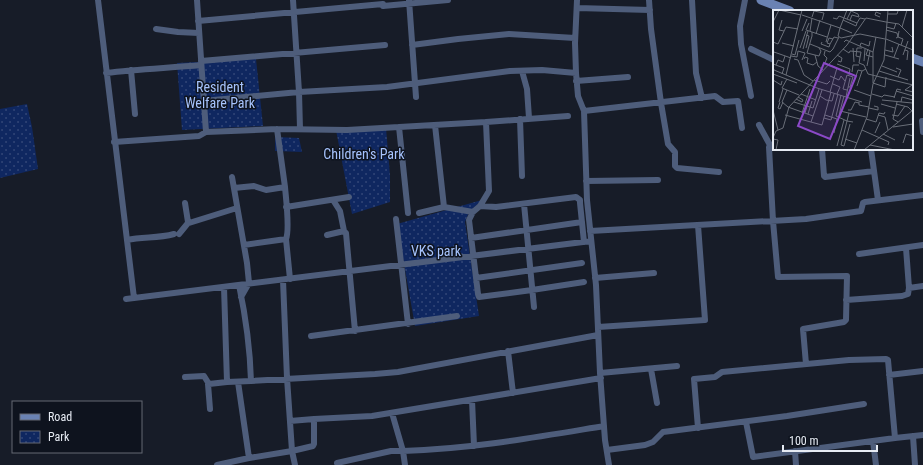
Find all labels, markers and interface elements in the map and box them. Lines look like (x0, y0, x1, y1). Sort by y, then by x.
inset map (773, 10, 913, 150)
park label: Resident Welfare Park (185, 79, 256, 111)
park label: Children's Park (323, 146, 405, 162)
park label: VKS park (411, 243, 462, 259)
legend (12, 401, 142, 453)
text: Road (48, 410, 72, 424)
scale bar (783, 427, 877, 453)
text: Park (48, 430, 70, 444)
text: 100 m (789, 434, 819, 448)

